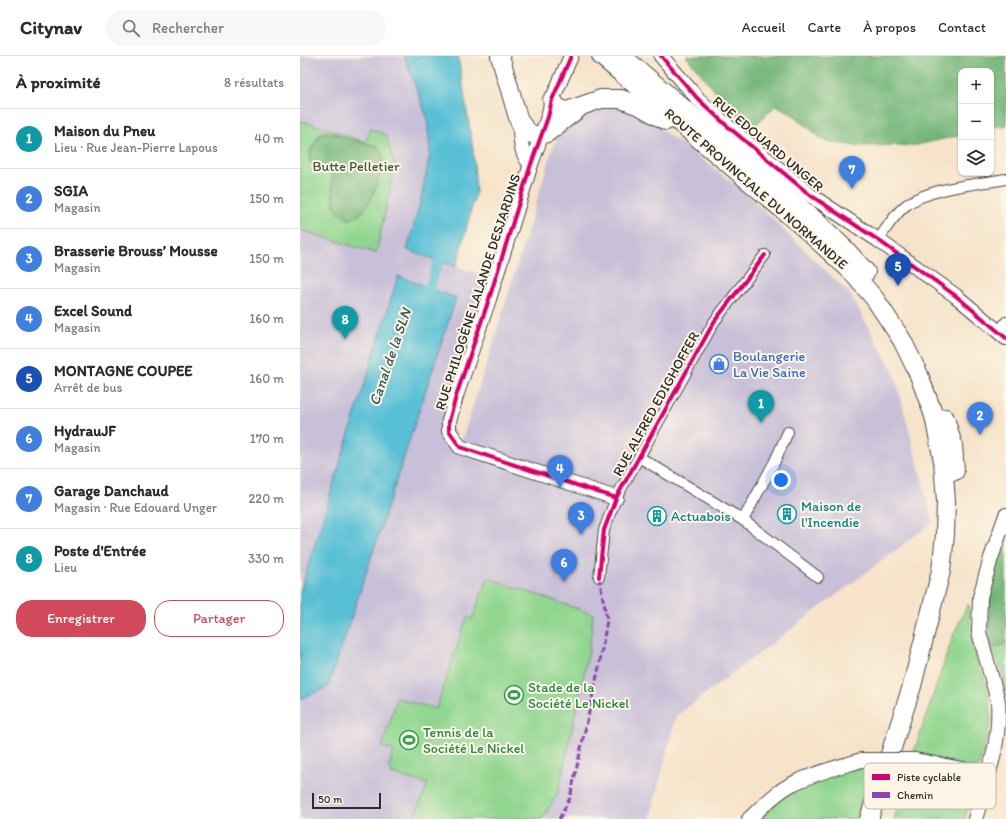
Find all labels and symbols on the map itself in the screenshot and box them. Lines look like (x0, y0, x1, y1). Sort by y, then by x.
street label: RUE EDOUARD UNGER (709, 93, 827, 195)
street label: ROUTE PROVINCIALE DU NORMANDIE (661, 105, 851, 273)
pin: 7 (839, 156, 865, 189)
park label: Butte Pelletier (312, 158, 400, 175)
street label: RUE PHILOGÈNE LALANDE DESJARDINS (432, 172, 524, 412)
pin: 5 (885, 253, 911, 286)
water label: Canal de la SLN (365, 304, 416, 408)
pin: 8 (332, 306, 358, 339)
street label: RUE ALFRED EDIGHOFFER (609, 328, 703, 479)
place label: Boulangerie La Vie Saine (733, 348, 806, 381)
shop icon: Boulangerie La Vie Saine (708, 353, 730, 375)
pin: 1 (748, 390, 774, 423)
pin: 2 (967, 402, 993, 435)
pin: 4 (547, 455, 573, 488)
your location (771, 470, 791, 490)
place label: Maison de l'Incendie (801, 498, 861, 531)
pin: 3 (568, 502, 594, 535)
building icon: Maison de l'Incendie (776, 503, 798, 525)
building icon: Actuabois (646, 505, 668, 527)
place label: Actuabois (671, 508, 731, 525)
pin: 6 (551, 549, 577, 582)
place label: Stade de la Société Le Nickel (528, 679, 629, 712)
sports icon: Stade de la Société Le Nickel (503, 684, 525, 706)
place label: Tennis de la Société Le Nickel (423, 724, 524, 757)
sports icon: Tennis de la Société Le Nickel (398, 729, 420, 751)
legend (864, 763, 996, 809)
text: Piste cyclable (897, 771, 961, 784)
text: Chemin (897, 789, 934, 802)
scale bar (312, 791, 381, 810)

